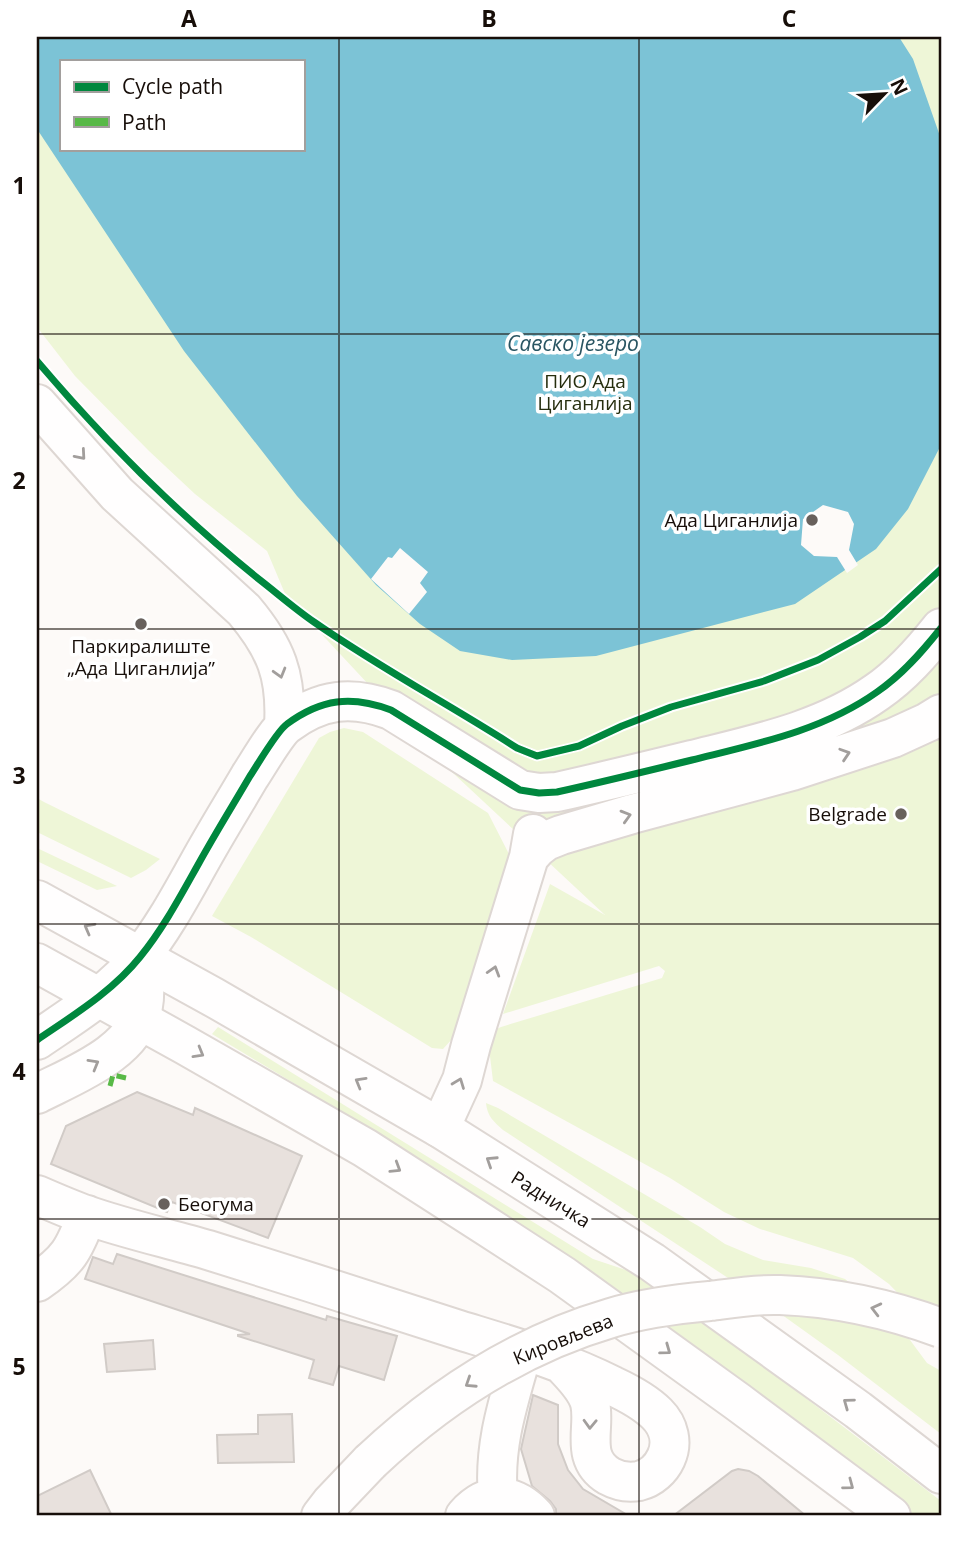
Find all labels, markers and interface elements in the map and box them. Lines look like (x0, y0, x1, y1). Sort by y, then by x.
text: A (181, 2, 197, 34)
text: B (481, 2, 497, 34)
text: C (782, 2, 796, 34)
legend (60, 60, 304, 150)
north arrow (848, 60, 918, 130)
text: Cycle path (122, 72, 223, 100)
text: N (884, 74, 914, 99)
text: Path (122, 108, 167, 136)
text: 1 (12, 169, 26, 201)
water label: Савско језеро (507, 329, 639, 357)
park label: ПИО Ада Циганлија (537, 368, 633, 416)
one-way arrow (73, 447, 85, 460)
text: 2 (12, 464, 26, 496)
place label: Ада Циганлија (664, 507, 798, 533)
marker: Ада Циганлија (804, 512, 820, 528)
marker: Паркиралиште „Ада Циганлија” (133, 616, 149, 632)
place label: Паркиралиште „Ада Циганлија” (67, 633, 215, 681)
one-way arrow (272, 667, 287, 679)
one-way arrow (839, 748, 851, 762)
text: 3 (12, 759, 26, 791)
place label: Belgrade (808, 801, 887, 827)
marker: Belgrade (893, 806, 909, 822)
one-way arrow (620, 809, 632, 824)
one-way arrow (83, 923, 96, 936)
one-way arrow (485, 965, 500, 977)
one-way arrow (192, 1045, 205, 1058)
text: 4 (12, 1055, 26, 1087)
one-way arrow (86, 1059, 99, 1072)
one-way arrow (354, 1077, 367, 1090)
one-way arrow (451, 1078, 465, 1090)
one-way arrow (485, 1156, 498, 1169)
one-way arrow (388, 1160, 401, 1173)
street label: Радничка (506, 1164, 596, 1234)
place label: Беогума (178, 1191, 254, 1217)
marker: Беогума (156, 1196, 172, 1212)
one-way arrow (870, 1303, 882, 1317)
street label: Кировљева (509, 1307, 617, 1371)
one-way arrow (658, 1341, 671, 1354)
text: 5 (12, 1350, 26, 1382)
one-way arrow (465, 1375, 478, 1387)
one-way arrow (843, 1399, 856, 1411)
one-way arrow (582, 1419, 598, 1429)
one-way arrow (841, 1476, 854, 1489)

